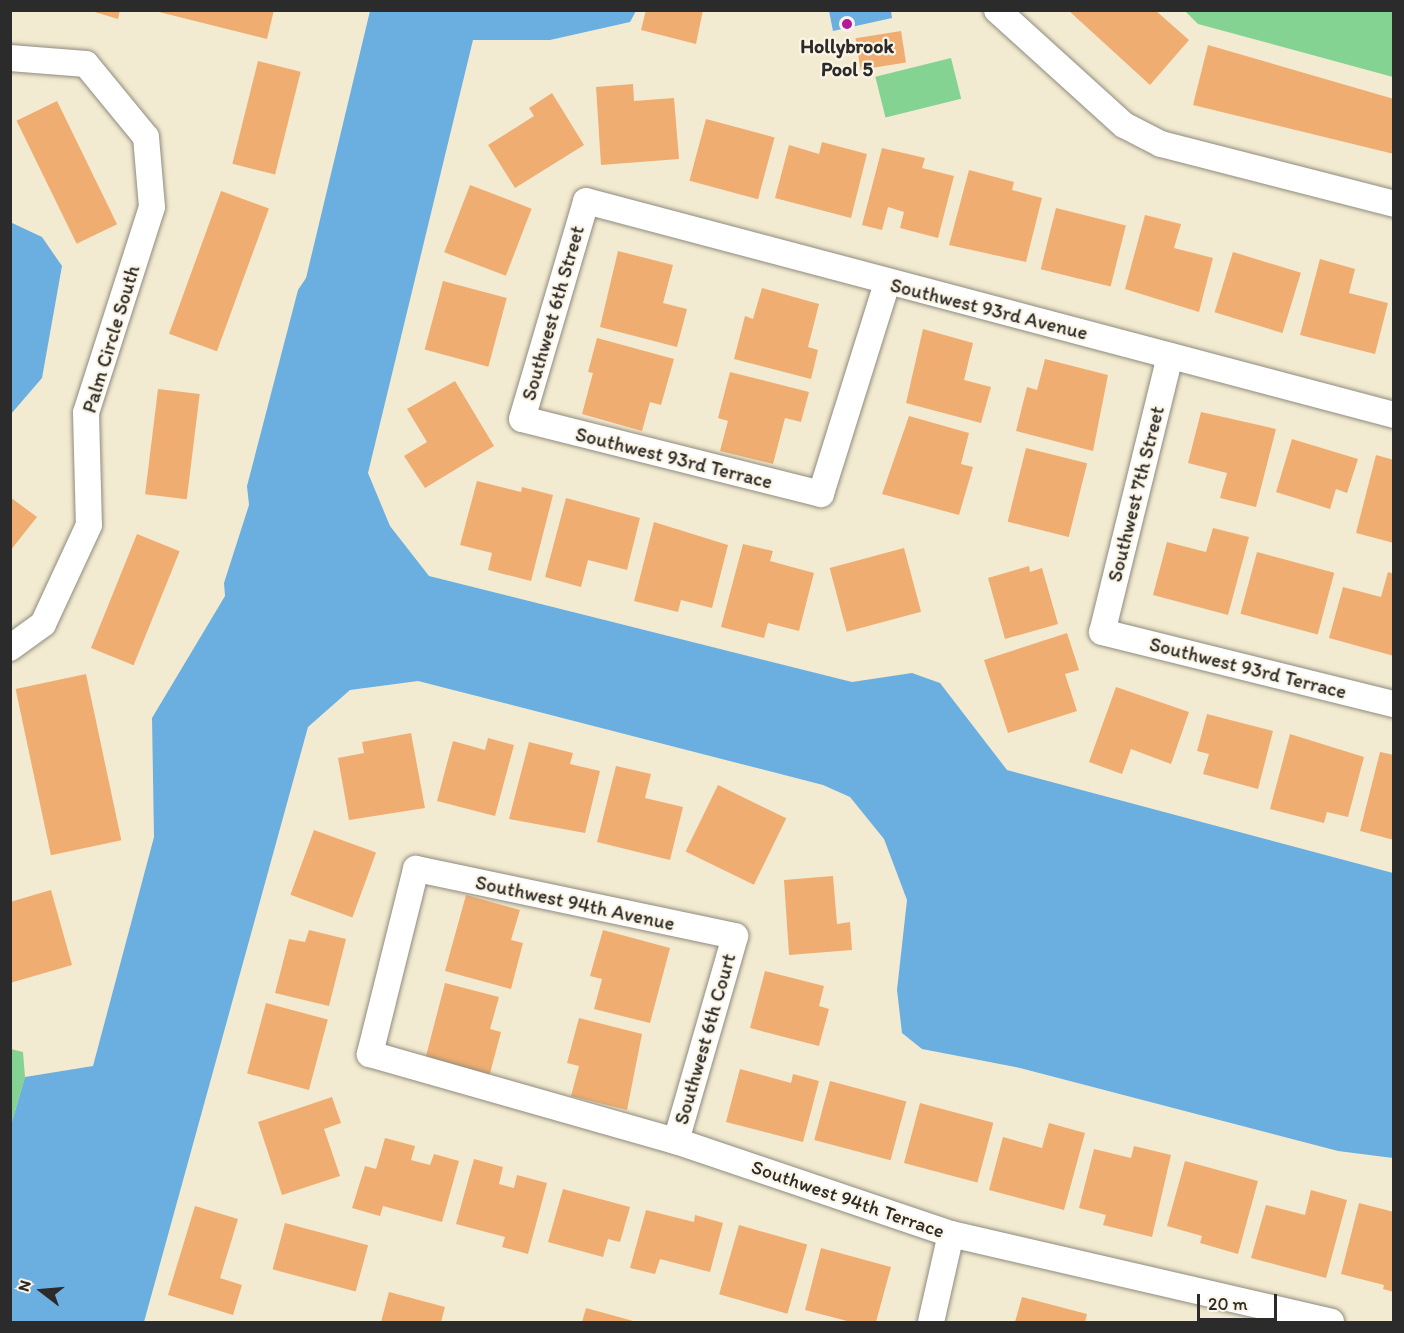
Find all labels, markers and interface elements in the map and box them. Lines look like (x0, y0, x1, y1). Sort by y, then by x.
marker: Hollybrook Pool 5 (840, 17, 854, 31)
place label: Hollybrook Pool 5 (800, 34, 894, 81)
street label: Southwest 6th Street (517, 223, 589, 403)
street label: Palm Circle South (77, 263, 145, 415)
street label: Southwest 93rd Avenue (888, 273, 1090, 345)
street label: Southwest 7th Street (1103, 404, 1169, 584)
street label: Southwest 93rd Terrace (573, 422, 775, 494)
street label: Southwest 93rd Terrace (1147, 632, 1349, 704)
street label: Southwest 94th Avenue (474, 870, 676, 936)
street label: Southwest 6th Court (669, 951, 741, 1127)
street label: Southwest 94th Terrace (749, 1155, 947, 1243)
north arrow (12, 1261, 72, 1321)
text: N (14, 1278, 35, 1294)
scale bar (1200, 1282, 1280, 1320)
text: 20 m (1208, 1293, 1248, 1315)

